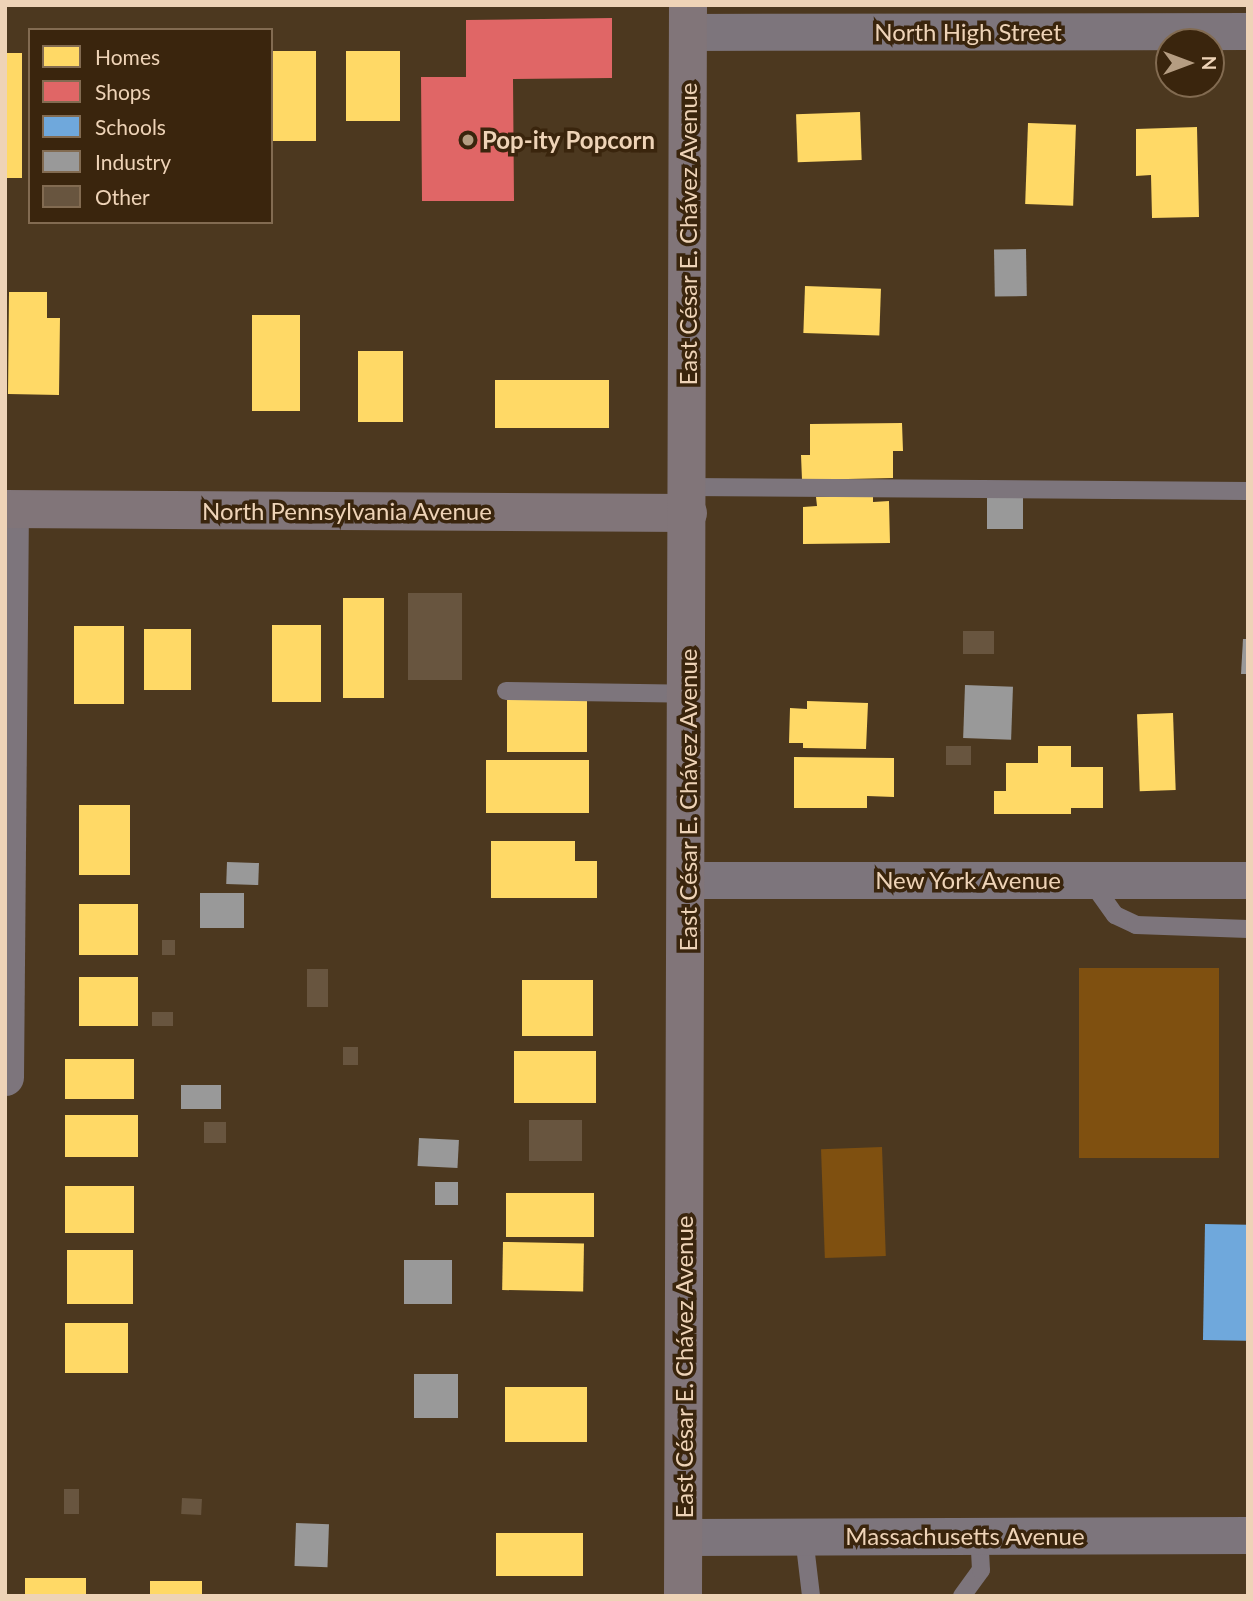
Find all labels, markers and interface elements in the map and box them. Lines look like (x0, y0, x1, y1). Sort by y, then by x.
street label: North High Street (874, 18, 1062, 46)
legend (28, 28, 273, 224)
north arrow (1155, 28, 1225, 98)
text: Homes (95, 44, 160, 69)
text: N (1198, 56, 1221, 70)
text: Shops (95, 79, 151, 104)
street label: East César E. Chávez Avenue (674, 82, 702, 386)
text: Schools (95, 114, 166, 139)
place label: Pop-ity Popcorn (482, 126, 656, 154)
marker: Pop-ity Popcorn (460, 132, 476, 148)
text: Industry (95, 149, 171, 174)
text: Other (95, 184, 150, 209)
street label: North Pennsylvania Avenue (202, 497, 492, 525)
street label: East César E. Chávez Avenue (674, 648, 702, 952)
street label: New York Avenue (874, 866, 1062, 894)
street label: East César E. Chávez Avenue (670, 1215, 698, 1519)
street label: Massachusetts Avenue (845, 1522, 1085, 1550)

